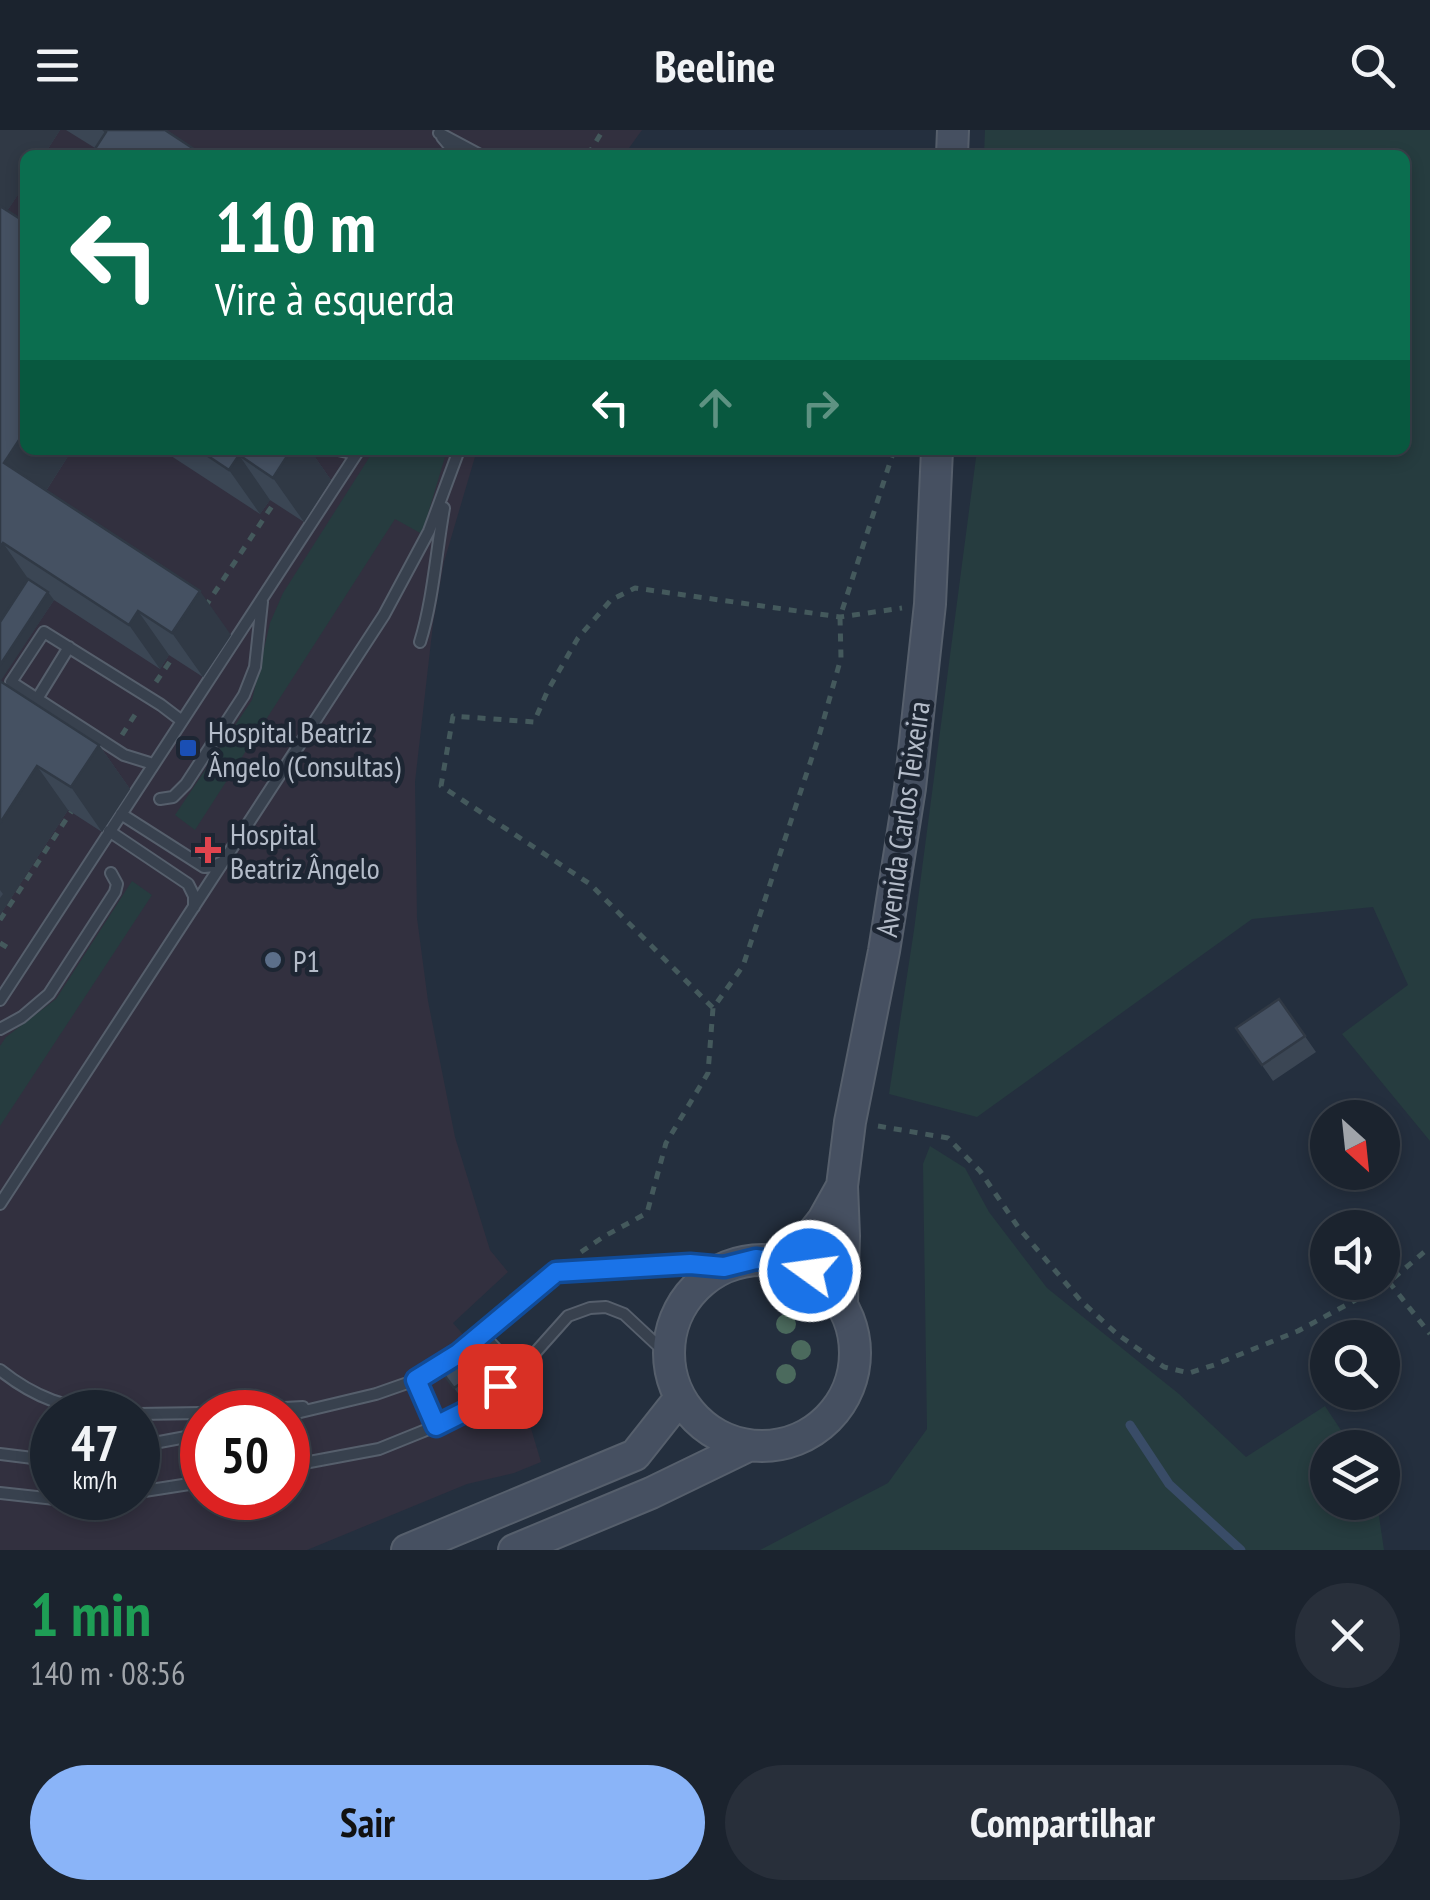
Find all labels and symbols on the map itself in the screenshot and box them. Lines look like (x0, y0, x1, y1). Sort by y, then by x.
street label: Avenida Carlos Teixeira (866, 699, 938, 939)
place label: Hospital Beatriz Ângelo (Consultas) (208, 712, 401, 785)
marker: Hospital Beatriz Ângelo (Consultas) (177, 737, 199, 759)
place label: Hospital Beatriz Ângelo (230, 814, 380, 887)
marker: Hospital Beatriz Ângelo (195, 837, 221, 863)
place label: P1 (293, 941, 320, 980)
marker: P1 (262, 949, 284, 971)
north arrow (1310, 1100, 1400, 1190)
position arrow (758, 1219, 862, 1323)
pin (458, 1344, 543, 1429)
speed limit sign: 50 (180, 1390, 310, 1520)

